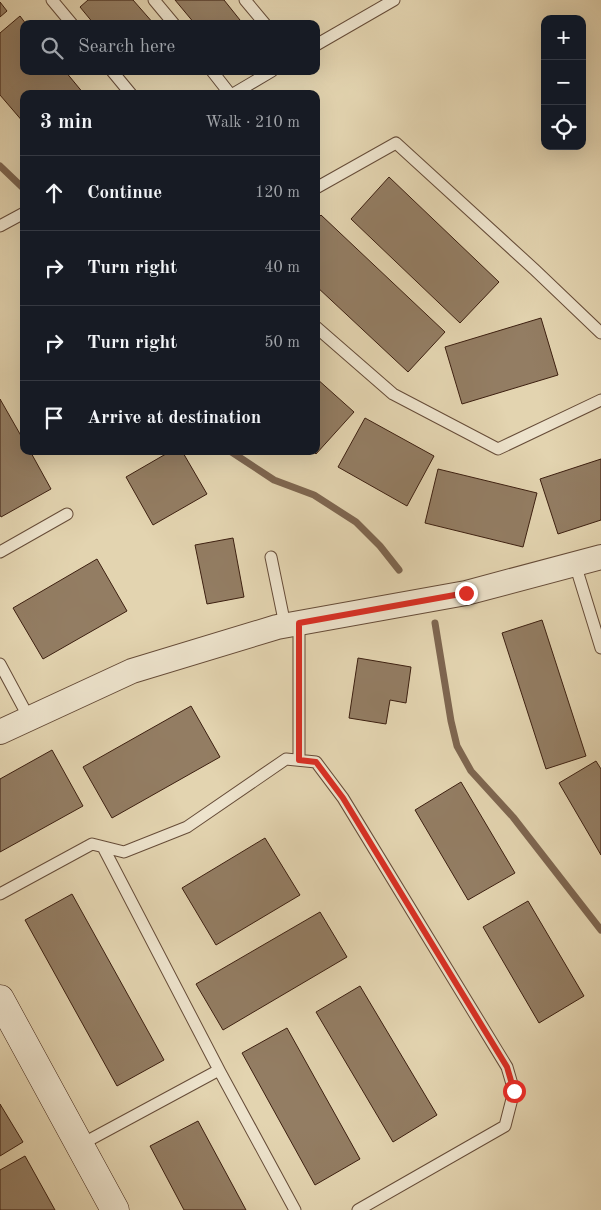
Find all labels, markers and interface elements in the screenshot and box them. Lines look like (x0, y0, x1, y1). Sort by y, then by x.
map controls (541, 15, 586, 150)
button: + (541, 15, 586, 60)
search box (20, 20, 320, 75)
icon: search (38, 34, 66, 62)
text: Search here (78, 38, 175, 57)
button: − (541, 60, 586, 105)
button: locate (541, 105, 586, 150)
text: 3 min (40, 112, 93, 133)
text: Walk · 210 m (205, 115, 300, 131)
icon: ahead (40, 179, 68, 207)
text: Continue (87, 184, 162, 203)
text: 120 m (255, 185, 300, 201)
icon: right (40, 254, 68, 282)
text: Turn right (87, 259, 177, 278)
text: 40 m (264, 260, 300, 276)
icon: right (40, 329, 68, 357)
text: Turn right (87, 334, 177, 353)
text: 50 m (264, 335, 300, 351)
icon: arrive (40, 404, 68, 432)
text: Arrive at destination (87, 409, 261, 428)
route end (455, 582, 478, 605)
route start (503, 1080, 526, 1103)

